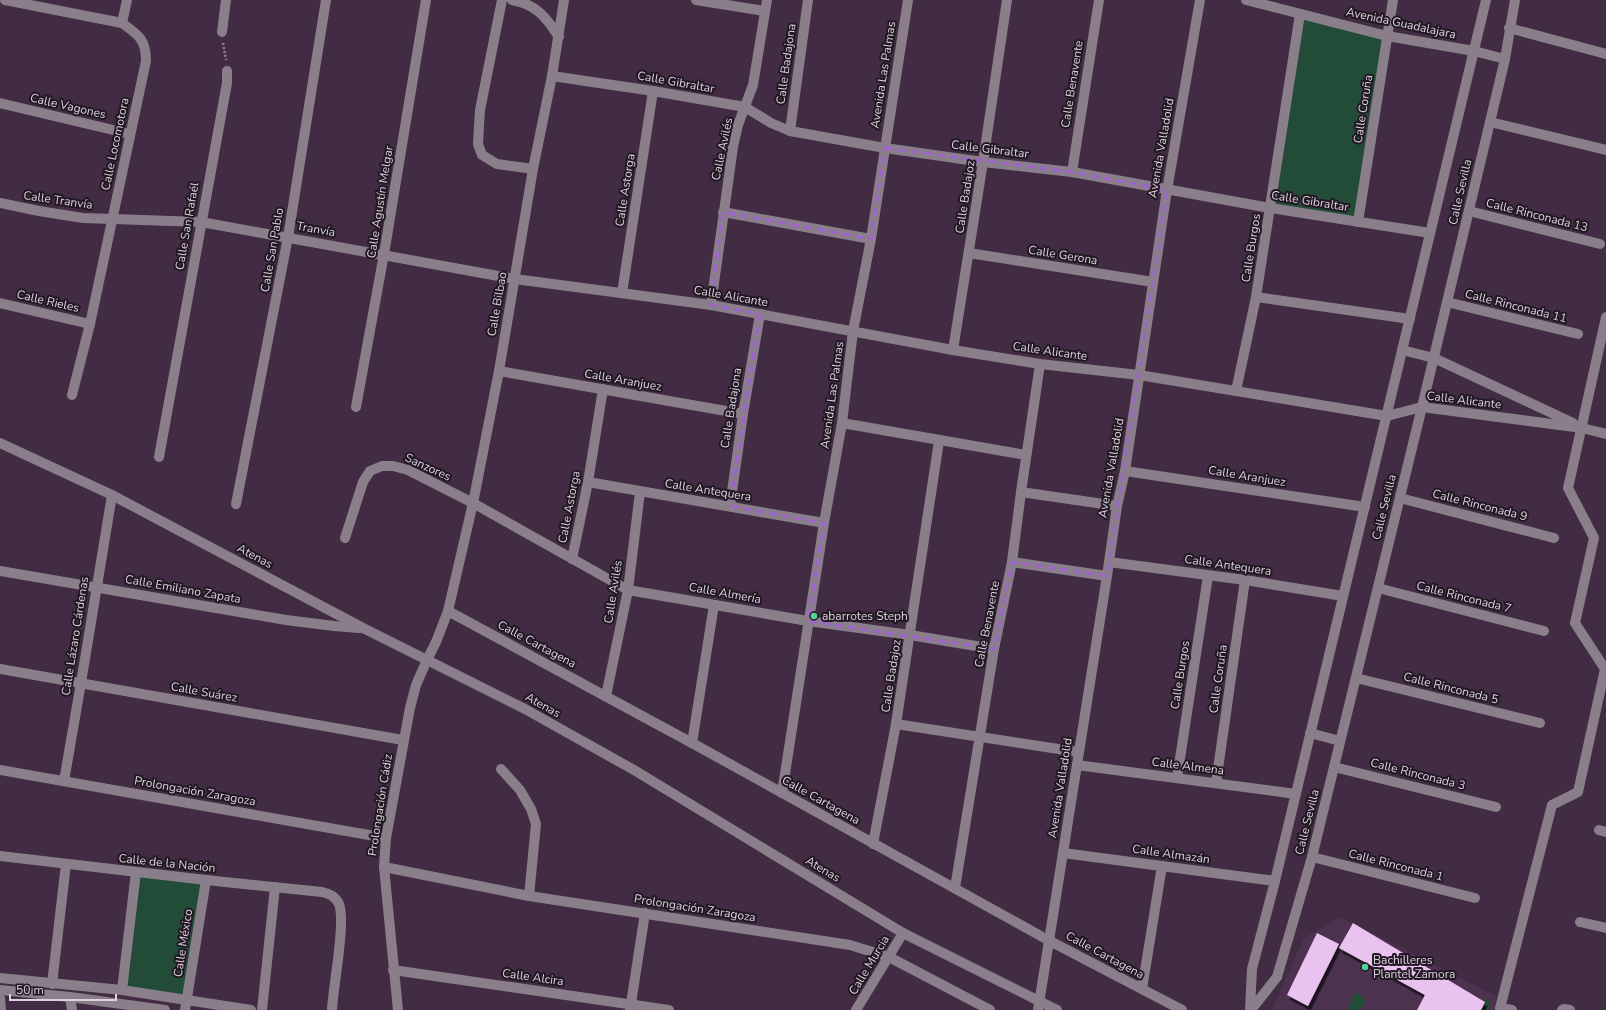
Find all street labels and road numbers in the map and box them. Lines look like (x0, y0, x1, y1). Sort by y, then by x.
street label: Avenida Guadalajara (1345, 4, 1457, 42)
street label: Avenida Las Palmas (867, 20, 899, 130)
street label: Calle Badajona (772, 23, 800, 105)
street label: Calle Benavente (1057, 39, 1087, 129)
street label: Calle Gibraltar (636, 67, 717, 97)
street label: Calle Coruña (1350, 74, 1376, 144)
street label: Calle Vagones (29, 90, 108, 123)
street label: Calle Locomotora (97, 96, 133, 192)
street label: Avenida Valladolid (1144, 97, 1178, 199)
street label: Calle Avilés (708, 116, 737, 182)
street label: Calle Gibraltar (950, 136, 1030, 162)
street label: Calle Agustín Melgar (363, 144, 397, 259)
street label: Calle Astorga (611, 152, 639, 228)
street label: Calle Sevilla (1445, 158, 1475, 226)
street label: Calle Badajoz (951, 159, 979, 235)
street label: Calle San Rafaél (171, 180, 203, 271)
street label: Calle Tranvía (22, 187, 94, 213)
street label: Calle Gibraltar (1270, 187, 1351, 215)
street label: Calle Rinconada 13 (1484, 195, 1590, 235)
street label: Calle San Pablo (257, 206, 287, 293)
street label: Calle Burgos (1238, 212, 1264, 283)
street label: Tranvía (295, 218, 337, 240)
street label: Calle Gerona (1027, 242, 1099, 268)
street label: Calle Bilbao (483, 270, 511, 338)
street label: Calle Alicante (693, 282, 769, 310)
street label: Calle Rieles (15, 286, 81, 316)
street label: Calle Rinconada 11 (1463, 286, 1569, 326)
street label: Calle Alicante (1012, 338, 1088, 364)
street label: Avenida Las Palmas (817, 340, 847, 450)
street label: Calle Aranjuez (583, 365, 663, 395)
street label: Calle Badajona (717, 367, 745, 449)
street label: Calle Alicante (1426, 387, 1502, 413)
street label: Avenida Valladolid (1094, 417, 1128, 519)
street label: Sanzores (402, 449, 454, 485)
street label: Calle Aranjuez (1207, 462, 1287, 490)
street label: Calle Astorga (554, 469, 584, 545)
street label: Calle Sevilla (1368, 473, 1400, 541)
street label: Calle Antequera (664, 475, 752, 505)
street label: Calle Rinconada 9 (1431, 485, 1529, 525)
street label: Atenas (234, 540, 276, 572)
street label: Calle Antequera (1184, 551, 1272, 579)
street label: Calle Avilés (600, 559, 626, 625)
street label: Calle Emiliano Zapata (124, 571, 242, 607)
street label: Calle Lázaro Cárdenas (58, 575, 92, 697)
street label: Calle Rinconada 7 (1415, 577, 1513, 617)
street label: Calle Almería (688, 579, 762, 607)
street label: Calle Benavente (971, 579, 1003, 669)
street label: Calle Cartagena (495, 617, 579, 671)
street label: Calle Badajoz (877, 638, 905, 714)
street label: Calle Burgos (1167, 639, 1193, 710)
street label: Calle Coruña (1205, 644, 1231, 714)
street label: Calle Rinconada 5 (1402, 668, 1500, 708)
street label: Calle Suárez (169, 678, 239, 706)
street label: Atenas (522, 689, 564, 721)
street label: Avenida Valladolid (1044, 737, 1076, 839)
street label: Prolongación Cádiz (364, 752, 396, 857)
street label: Calle Almena (1151, 754, 1225, 778)
street label: Calle Rinconada 3 (1369, 754, 1467, 794)
street label: Prolongación Zaragoza (133, 772, 257, 810)
street label: Calle Cartagena (779, 772, 863, 828)
street label: Calle Sevilla (1291, 788, 1323, 856)
street label: Calle Almazán (1131, 841, 1211, 867)
street label: Calle Rinconada 1 (1347, 845, 1445, 885)
street label: Calle de la Nación (118, 850, 216, 876)
street label: Atenas (803, 852, 844, 886)
street label: Prolongación Zaragoza (633, 890, 757, 926)
street label: Calle México (170, 908, 196, 978)
street label: Calle Cartagena (1063, 928, 1147, 982)
street label: Calle Murcia (845, 932, 893, 998)
street label: Calle Alcira (501, 965, 565, 989)

